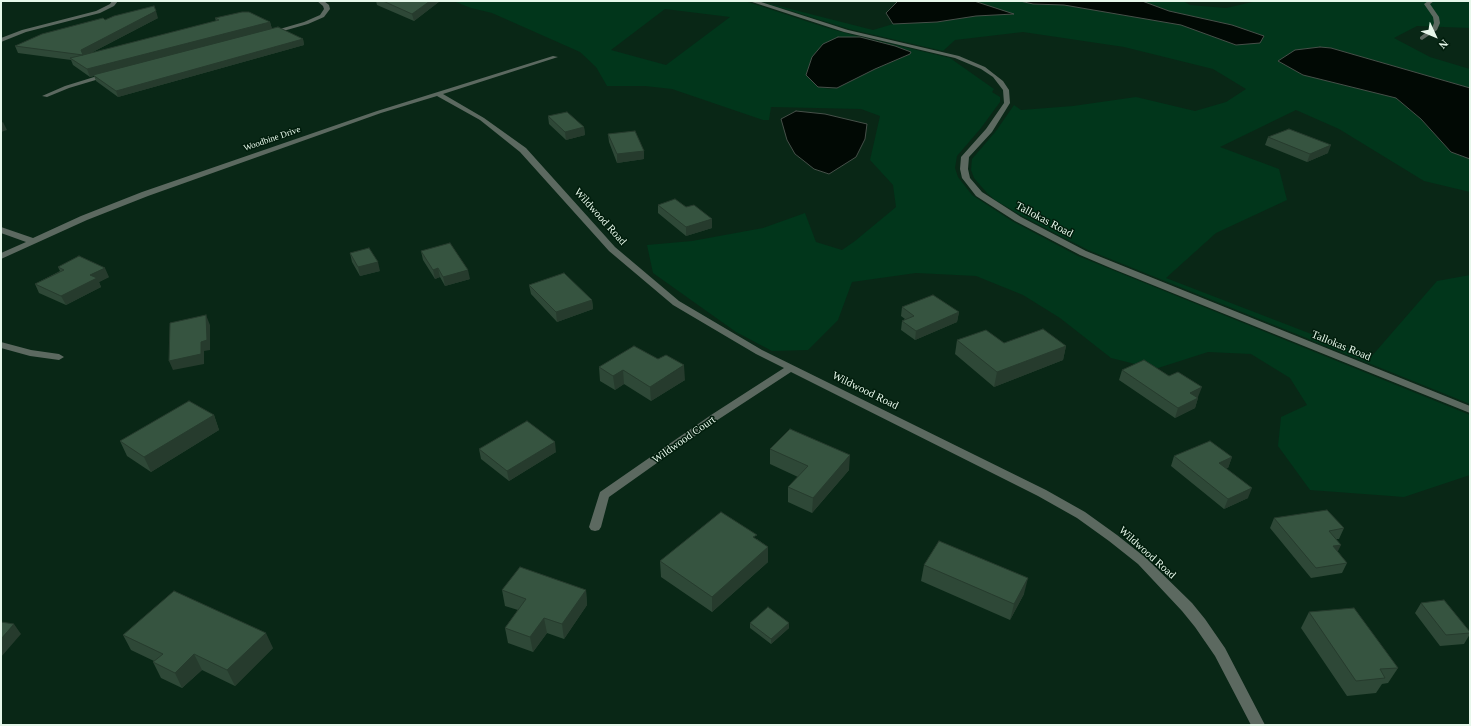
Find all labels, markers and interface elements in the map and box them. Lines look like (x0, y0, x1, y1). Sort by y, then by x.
north arrow (1415, 16, 1455, 56)
text: N (1437, 37, 1451, 51)
street label: Woodbine Drive (242, 124, 302, 154)
street label: Wildwood Road (571, 186, 629, 248)
street label: Tallokas Road (1013, 199, 1075, 241)
street label: Tallokas Road (1309, 328, 1373, 364)
street label: Wildwood Road (830, 369, 900, 413)
street label: Wildwood Court (650, 413, 718, 467)
street label: Wildwood Road (1116, 524, 1178, 582)

